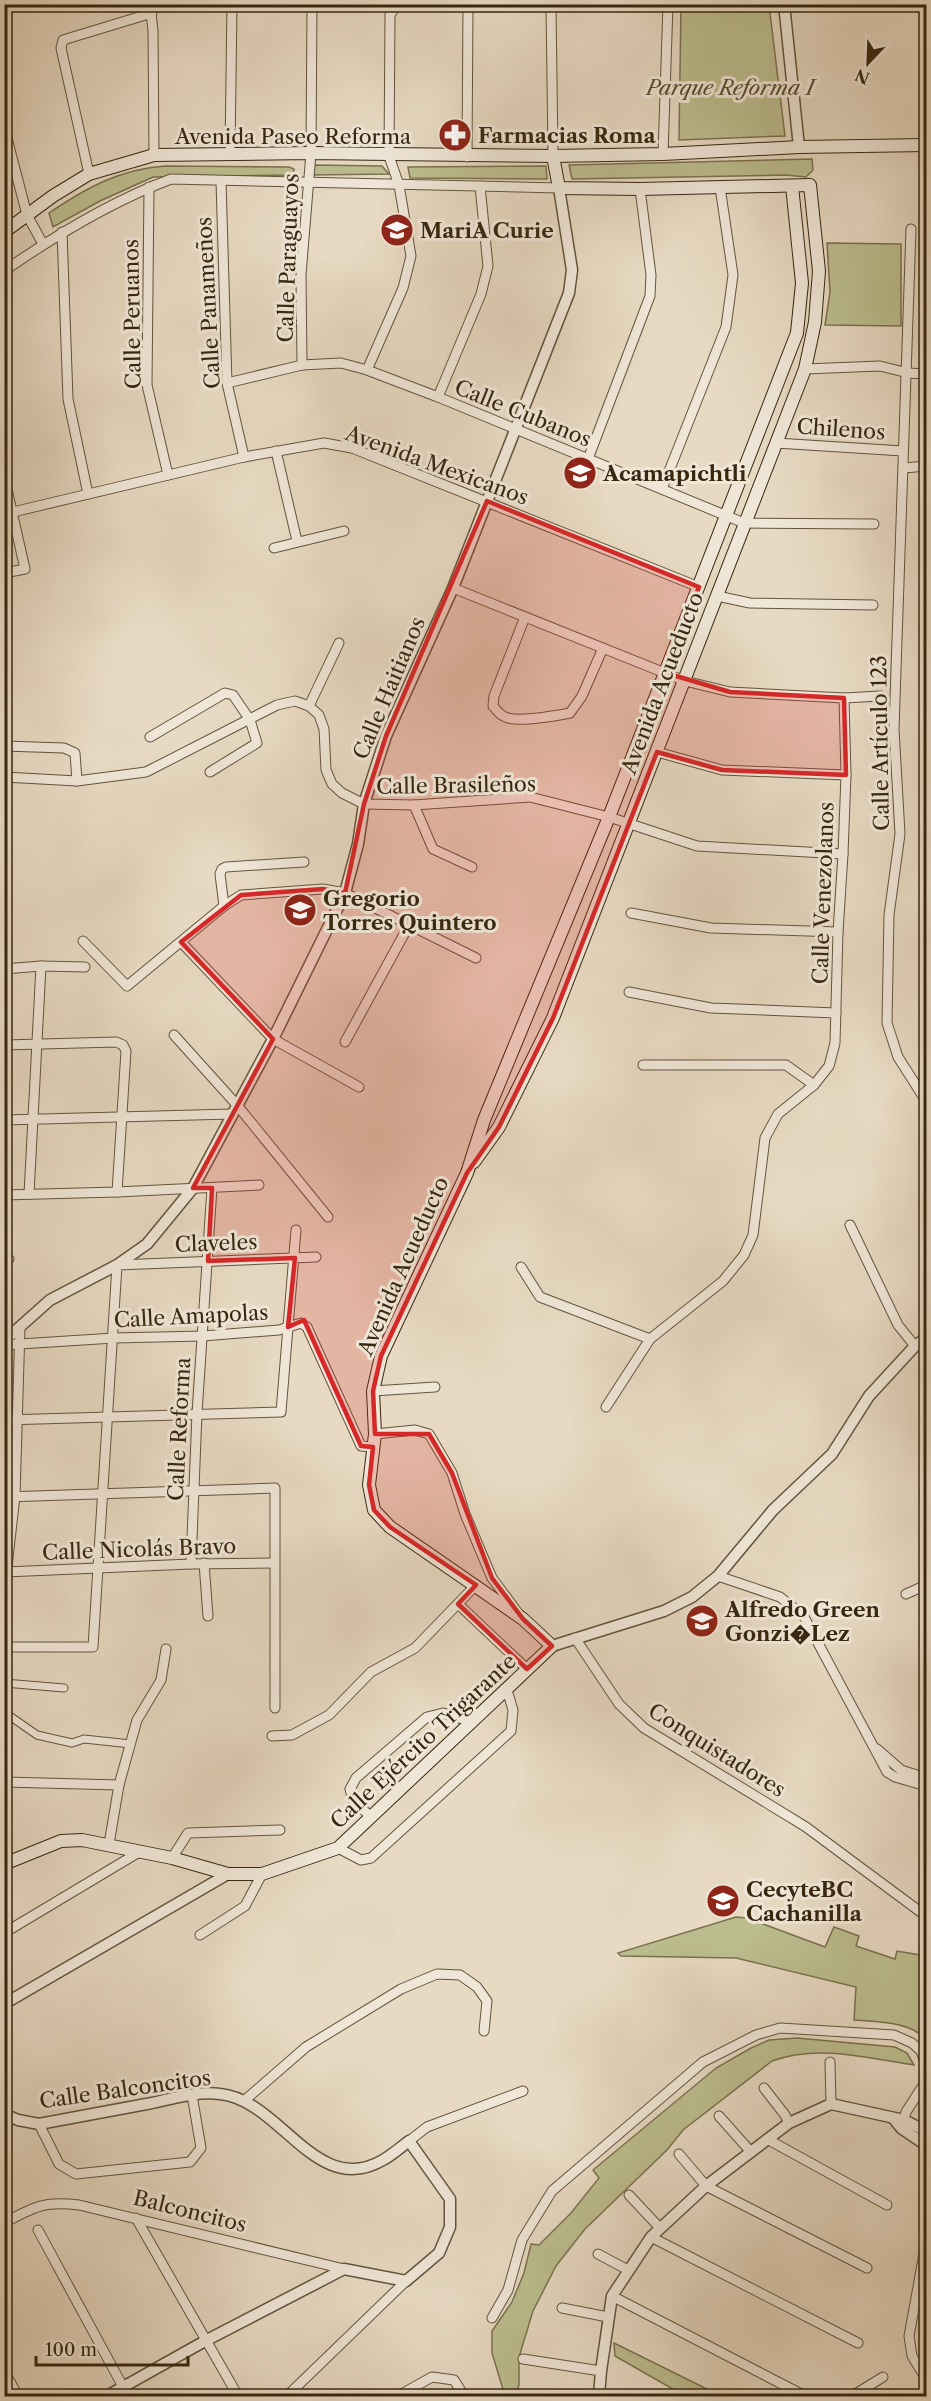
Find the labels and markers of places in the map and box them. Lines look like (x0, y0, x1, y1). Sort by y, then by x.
pharmacy icon: Farmacias Roma (437, 117, 473, 153)
place label: Farmacias Roma (478, 123, 656, 148)
school or university icon: MariA Curie (379, 212, 415, 248)
place label: MariA Curie (420, 218, 554, 243)
school or university icon: Acamapichtli (562, 455, 598, 491)
place label: Acamapichtli (602, 461, 747, 486)
place label: Gregorio Torres Quintero (323, 886, 497, 935)
school or university icon: Gregorio Torres Quintero (282, 892, 318, 928)
place label: Alfredo Green Gonzi�Lez (724, 1597, 880, 1646)
school or university icon: Alfredo Green Gonzi�Lez (684, 1603, 720, 1639)
place label: CecyteBC Cachanilla (746, 1877, 863, 1926)
school or university icon: CecyteBC Cachanilla (705, 1883, 741, 1919)

